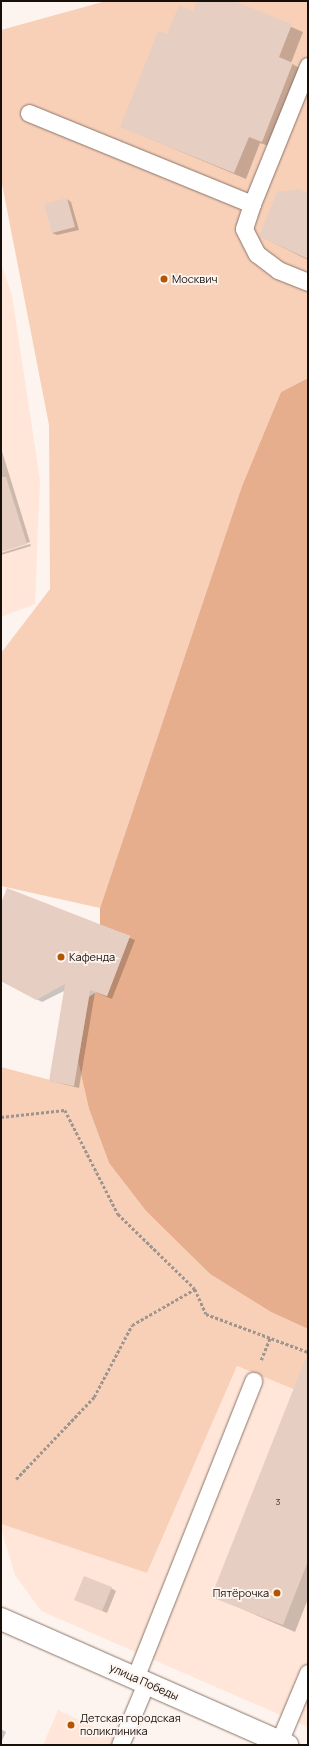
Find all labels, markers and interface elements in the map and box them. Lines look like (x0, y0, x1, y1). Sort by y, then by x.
place label: Москвич (172, 272, 217, 286)
marker: Москвич (159, 274, 169, 284)
place label: Кафенда (69, 950, 115, 964)
marker: Кафенда (56, 952, 66, 962)
house number: 3 (276, 1497, 280, 1507)
place label: Пятёрочка (213, 1586, 269, 1600)
marker: Пятёрочка (272, 1588, 282, 1598)
street label: улица Победы (107, 1661, 181, 1703)
place label: Детская городская поликлиника (80, 1712, 181, 1738)
marker: Детская городская поликлиника (65, 1719, 77, 1731)

